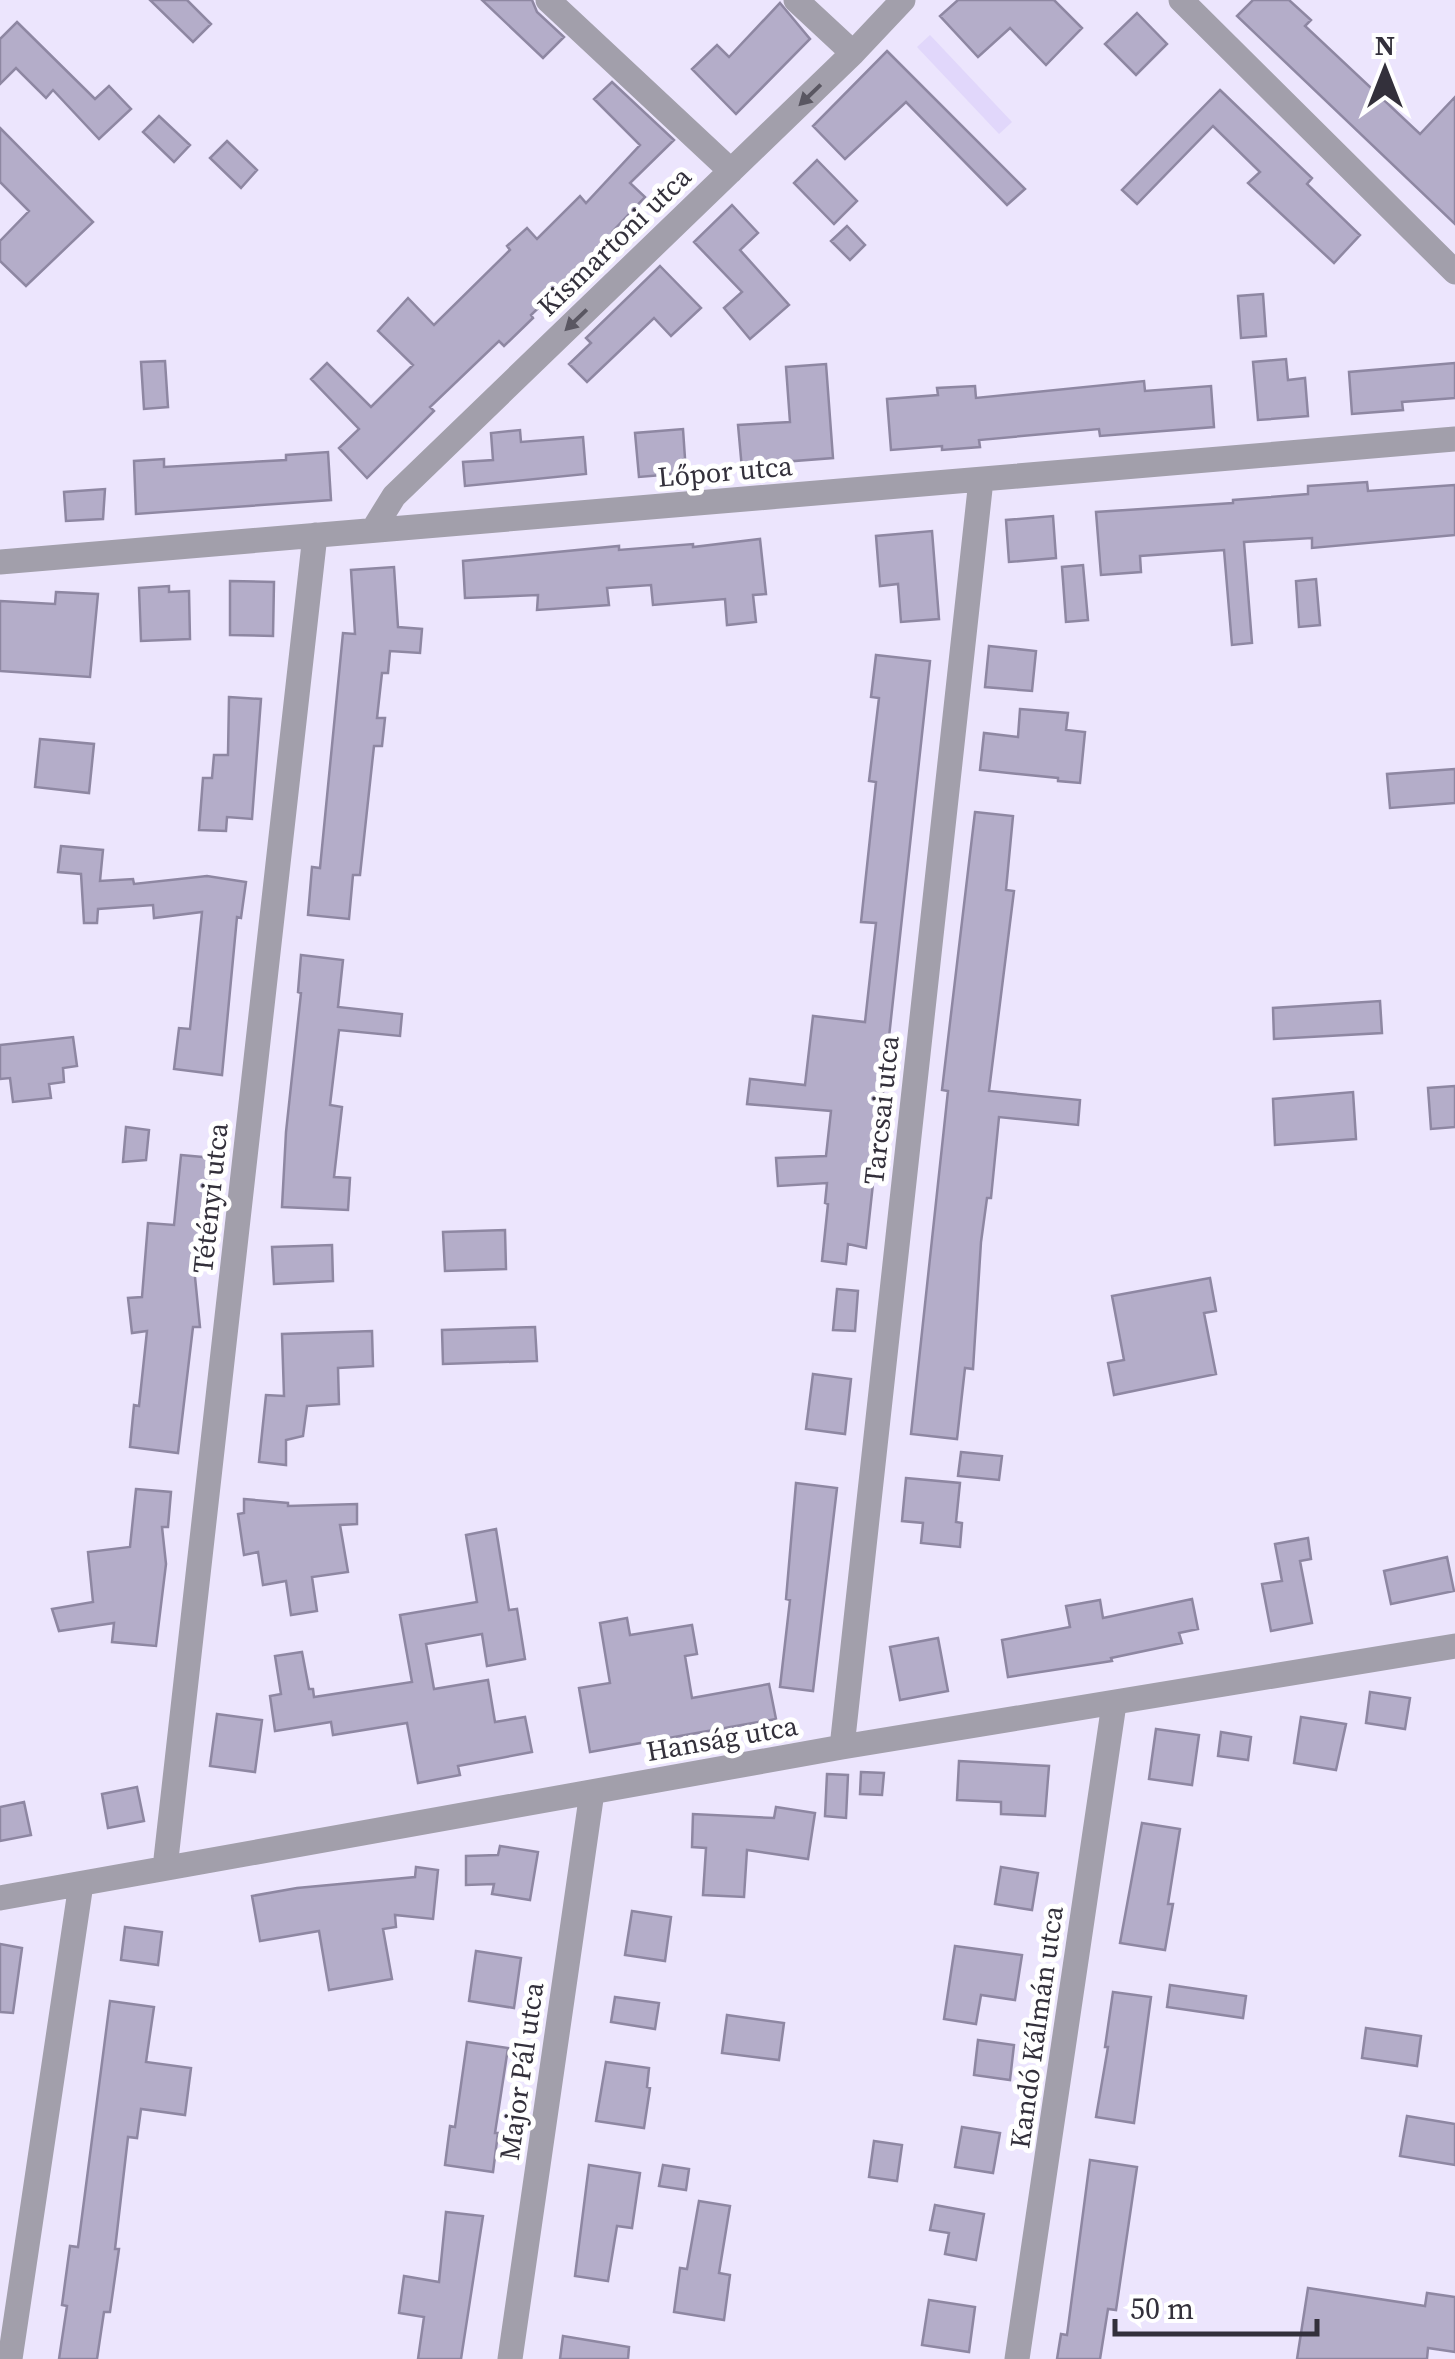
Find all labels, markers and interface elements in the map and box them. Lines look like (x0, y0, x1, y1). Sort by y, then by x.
north arrow (1335, 20, 1435, 120)
text: N (1375, 26, 1395, 64)
one-way arrow (799, 82, 823, 106)
street label: Kismartoni utca (529, 157, 700, 324)
one-way arrow (564, 308, 588, 331)
street label: Lőpor utca (656, 446, 795, 496)
street label: Tarcsai utca (854, 1033, 908, 1186)
street label: Tétényi utca (183, 1120, 237, 1275)
street label: Hanság utca (643, 1706, 801, 1770)
street label: Kandó Kálmán utca (1000, 1903, 1072, 2151)
street label: Major Pál utca (490, 1979, 552, 2162)
scale bar (1115, 2274, 1318, 2336)
text: 50 m (1130, 2288, 1194, 2329)

